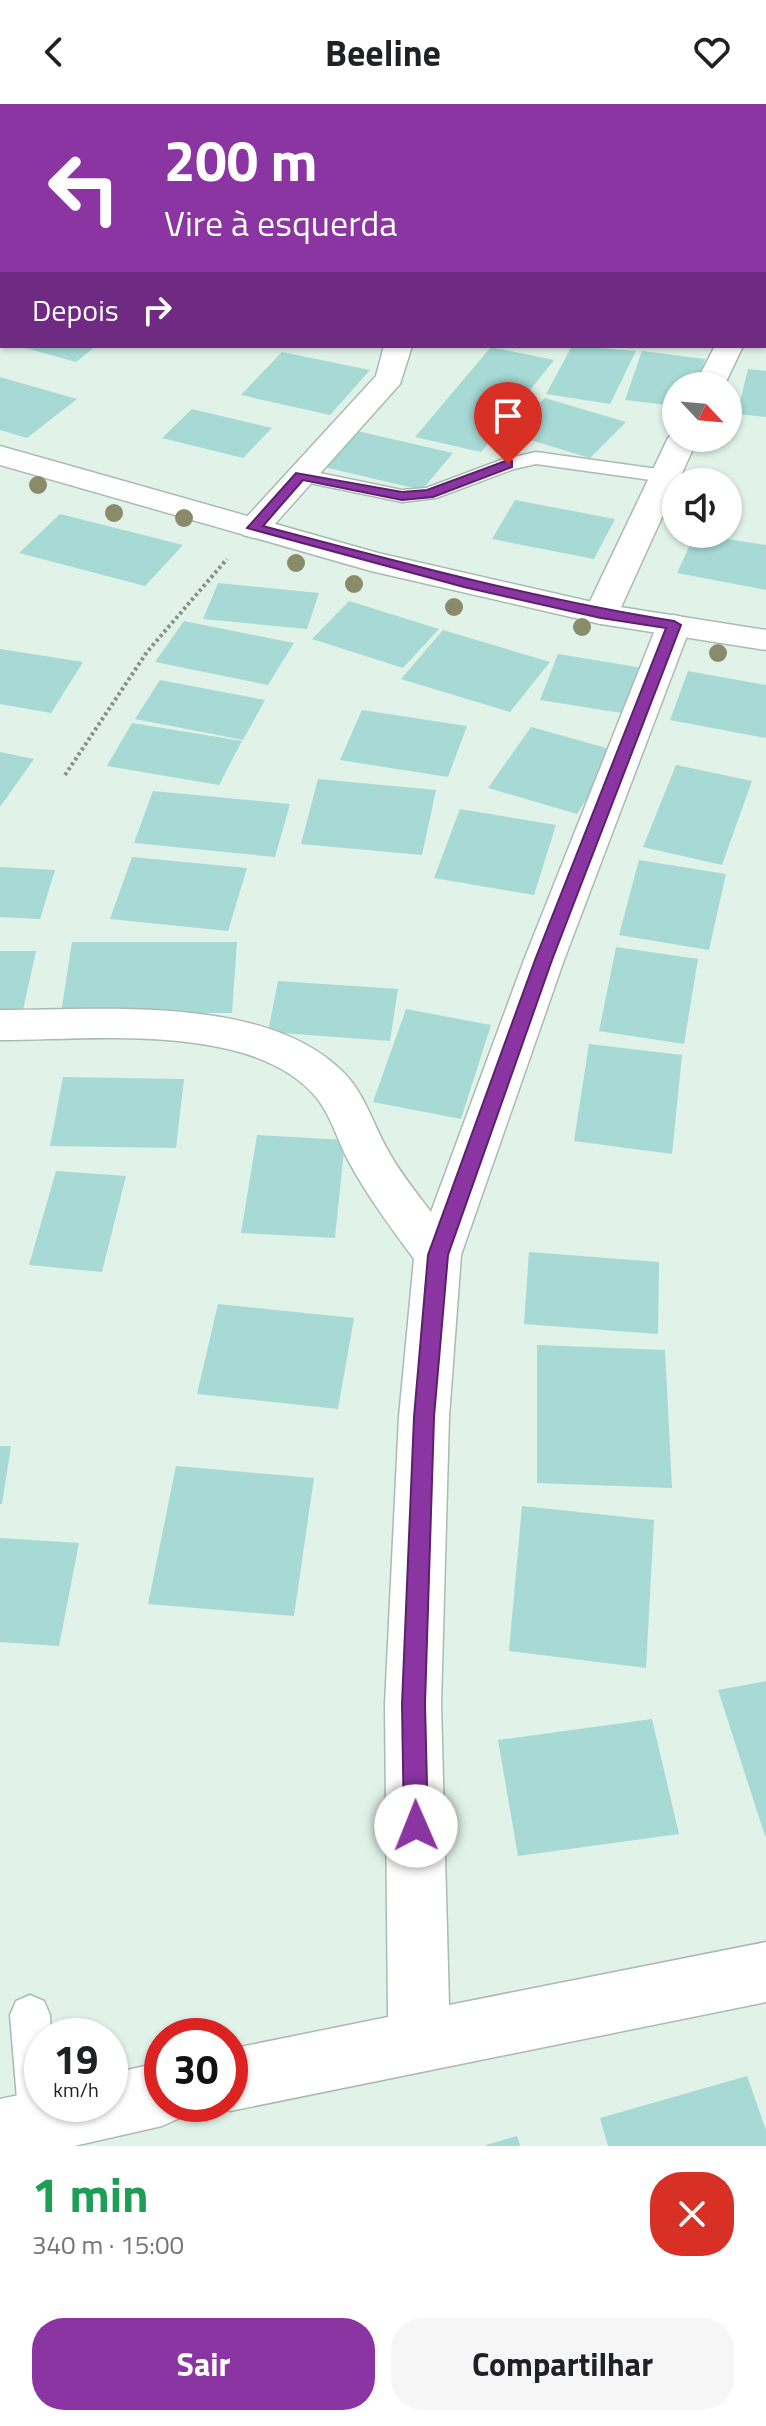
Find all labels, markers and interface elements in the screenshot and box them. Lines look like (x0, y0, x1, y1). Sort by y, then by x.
text: Beeline (325, 25, 441, 80)
icon: back (32, 30, 76, 74)
icon: heart (690, 30, 734, 74)
text: 200 m (164, 118, 317, 203)
icon: left (32, 136, 136, 240)
text: Vire à esquerda (164, 195, 397, 250)
text: Depois (32, 287, 119, 333)
icon: right (135, 288, 179, 332)
north arrow (662, 372, 742, 452)
map controls (662, 372, 742, 548)
pin (474, 382, 542, 464)
icon: arrive (486, 394, 530, 438)
button: sound (662, 468, 742, 548)
position arrow (374, 1784, 458, 1868)
speed limit sign: 30 (144, 2018, 248, 2122)
text: 19 (54, 2029, 98, 2090)
text: km/h (53, 2074, 99, 2105)
text: 1 min (32, 2158, 149, 2231)
button: close (650, 2172, 734, 2256)
text: 340 m · 15:00 (32, 2225, 184, 2264)
button: Sair (32, 2318, 375, 2410)
button: Compartilhar (391, 2318, 734, 2410)

